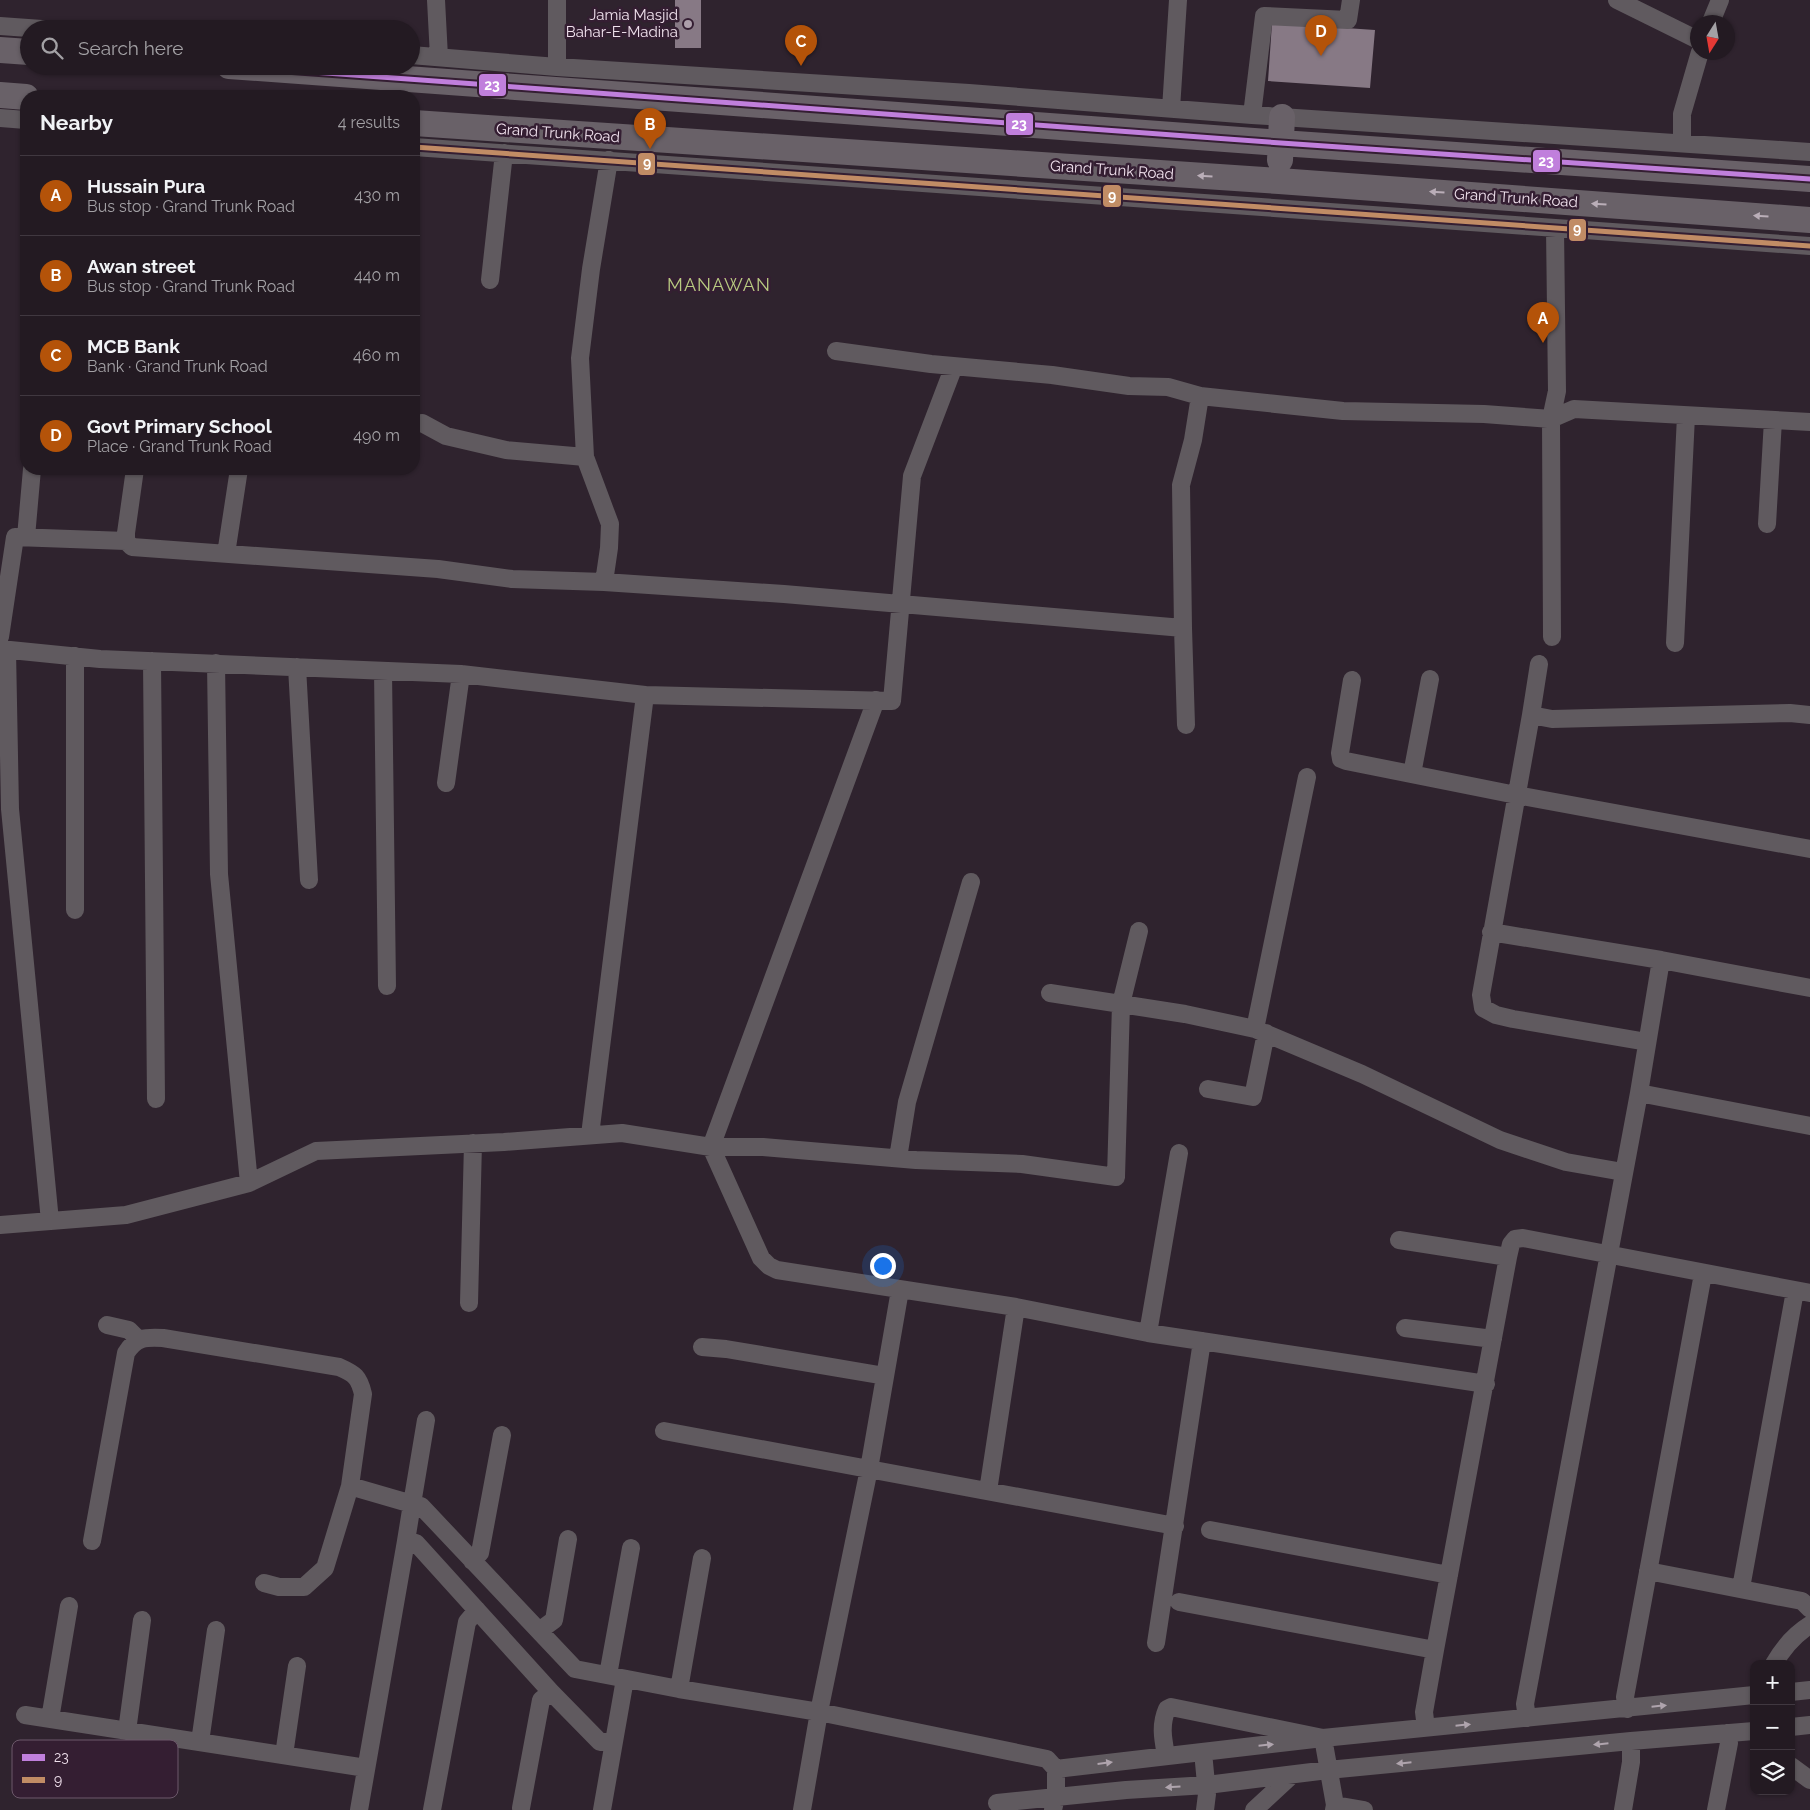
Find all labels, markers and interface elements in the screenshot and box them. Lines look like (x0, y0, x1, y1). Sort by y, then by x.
place label: Jamia Masjid Bahar-E-Madina (566, 6, 678, 41)
pin: D (1305, 15, 1337, 56)
north arrow (1690, 15, 1735, 60)
marker: Jamia Masjid Bahar-E-Madina (682, 18, 694, 30)
search box (20, 20, 420, 75)
pin: C (785, 25, 817, 66)
icon: search (38, 34, 66, 62)
text: Search here (78, 37, 184, 59)
line badge: 23 (478, 73, 507, 97)
text: 23 (484, 77, 500, 93)
pin: B (634, 108, 666, 149)
text: Nearby (40, 110, 113, 135)
line badge: 23 (1005, 112, 1034, 136)
text: 4 results (338, 113, 400, 132)
text: 23 (1011, 116, 1027, 132)
street label: Grand Trunk Road (495, 120, 621, 146)
line badge: 23 (1532, 149, 1561, 173)
line badge: 9 (637, 152, 656, 176)
text: 23 (1538, 153, 1554, 169)
text: 9 (643, 155, 651, 171)
street label: Grand Trunk Road (1049, 157, 1175, 183)
one-way arrow (1197, 172, 1213, 180)
text: Hussain Pura (87, 175, 205, 197)
line badge: 9 (1102, 184, 1122, 208)
street label: Grand Trunk Road (1453, 185, 1579, 211)
text: A (51, 186, 61, 205)
text: 430 m (354, 186, 400, 205)
text: 9 (1108, 188, 1116, 204)
one-way arrow (1429, 188, 1445, 196)
text: Bus stop · Grand Trunk Road (87, 197, 295, 216)
one-way arrow (1591, 200, 1607, 208)
one-way arrow (1753, 212, 1769, 220)
line badge: 9 (1568, 218, 1587, 242)
text: 9 (1573, 221, 1581, 237)
text: Awan street (87, 255, 196, 277)
text: B (51, 266, 61, 285)
text: 440 m (354, 266, 400, 285)
district label: MANAWAN (667, 274, 771, 295)
text: Bus stop · Grand Trunk Road (87, 277, 295, 296)
pin: A (1527, 302, 1559, 343)
text: MCB Bank (87, 335, 180, 357)
text: C (51, 346, 61, 365)
text: 460 m (353, 346, 400, 365)
text: Bank · Grand Trunk Road (87, 357, 268, 376)
text: Govt Primary School (87, 415, 272, 437)
text: D (50, 426, 62, 445)
text: 490 m (353, 426, 400, 445)
text: Place · Grand Trunk Road (87, 437, 272, 456)
your location (870, 1253, 896, 1279)
map controls (1750, 1660, 1795, 1795)
button: + (1750, 1660, 1795, 1705)
one-way arrow (1652, 1702, 1668, 1710)
button: − (1750, 1705, 1795, 1750)
one-way arrow (1455, 1720, 1471, 1728)
legend (12, 1740, 178, 1798)
one-way arrow (1592, 1740, 1608, 1748)
one-way arrow (1258, 1741, 1274, 1749)
text: 23 (54, 1749, 69, 1765)
button: layers (1750, 1750, 1795, 1795)
one-way arrow (1097, 1759, 1113, 1767)
one-way arrow (1396, 1759, 1412, 1767)
text: 9 (54, 1772, 62, 1788)
one-way arrow (1164, 1783, 1180, 1791)

